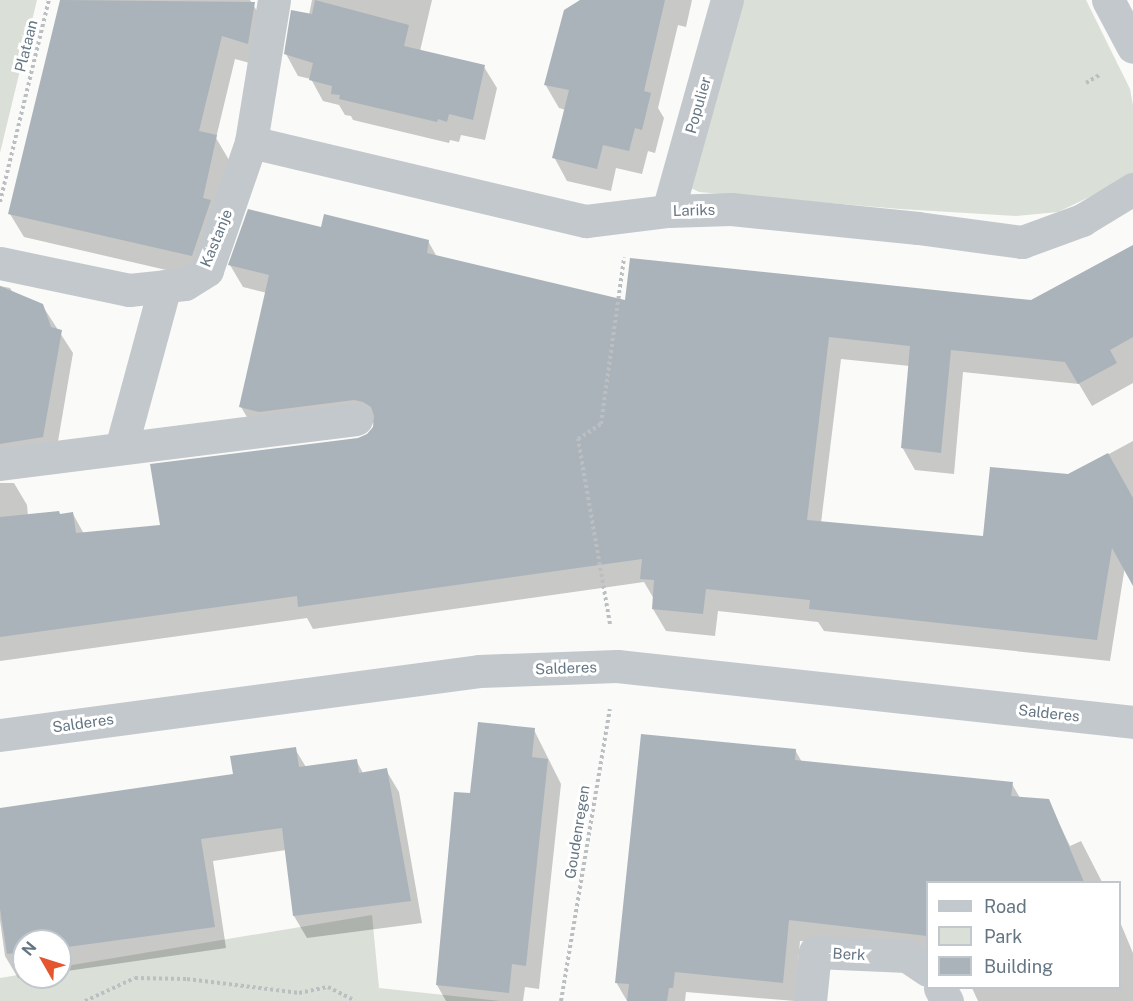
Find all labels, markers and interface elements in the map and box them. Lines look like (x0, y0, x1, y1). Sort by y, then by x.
street label: Plataan (11, 18, 41, 74)
street label: Populier (681, 75, 715, 135)
street label: Lariks (673, 200, 715, 220)
street label: Kastanje (196, 206, 236, 270)
street label: Salderes (535, 658, 597, 678)
street label: Salderes (1017, 701, 1081, 725)
street label: Salderes (51, 710, 115, 736)
street label: Goudenregen (561, 784, 593, 880)
legend (926, 881, 1121, 989)
text: Road (984, 896, 1027, 917)
text: Park (984, 926, 1022, 947)
north arrow (12, 929, 72, 989)
text: N (18, 938, 40, 959)
street label: Berk (832, 944, 866, 964)
text: Building (984, 956, 1053, 977)

